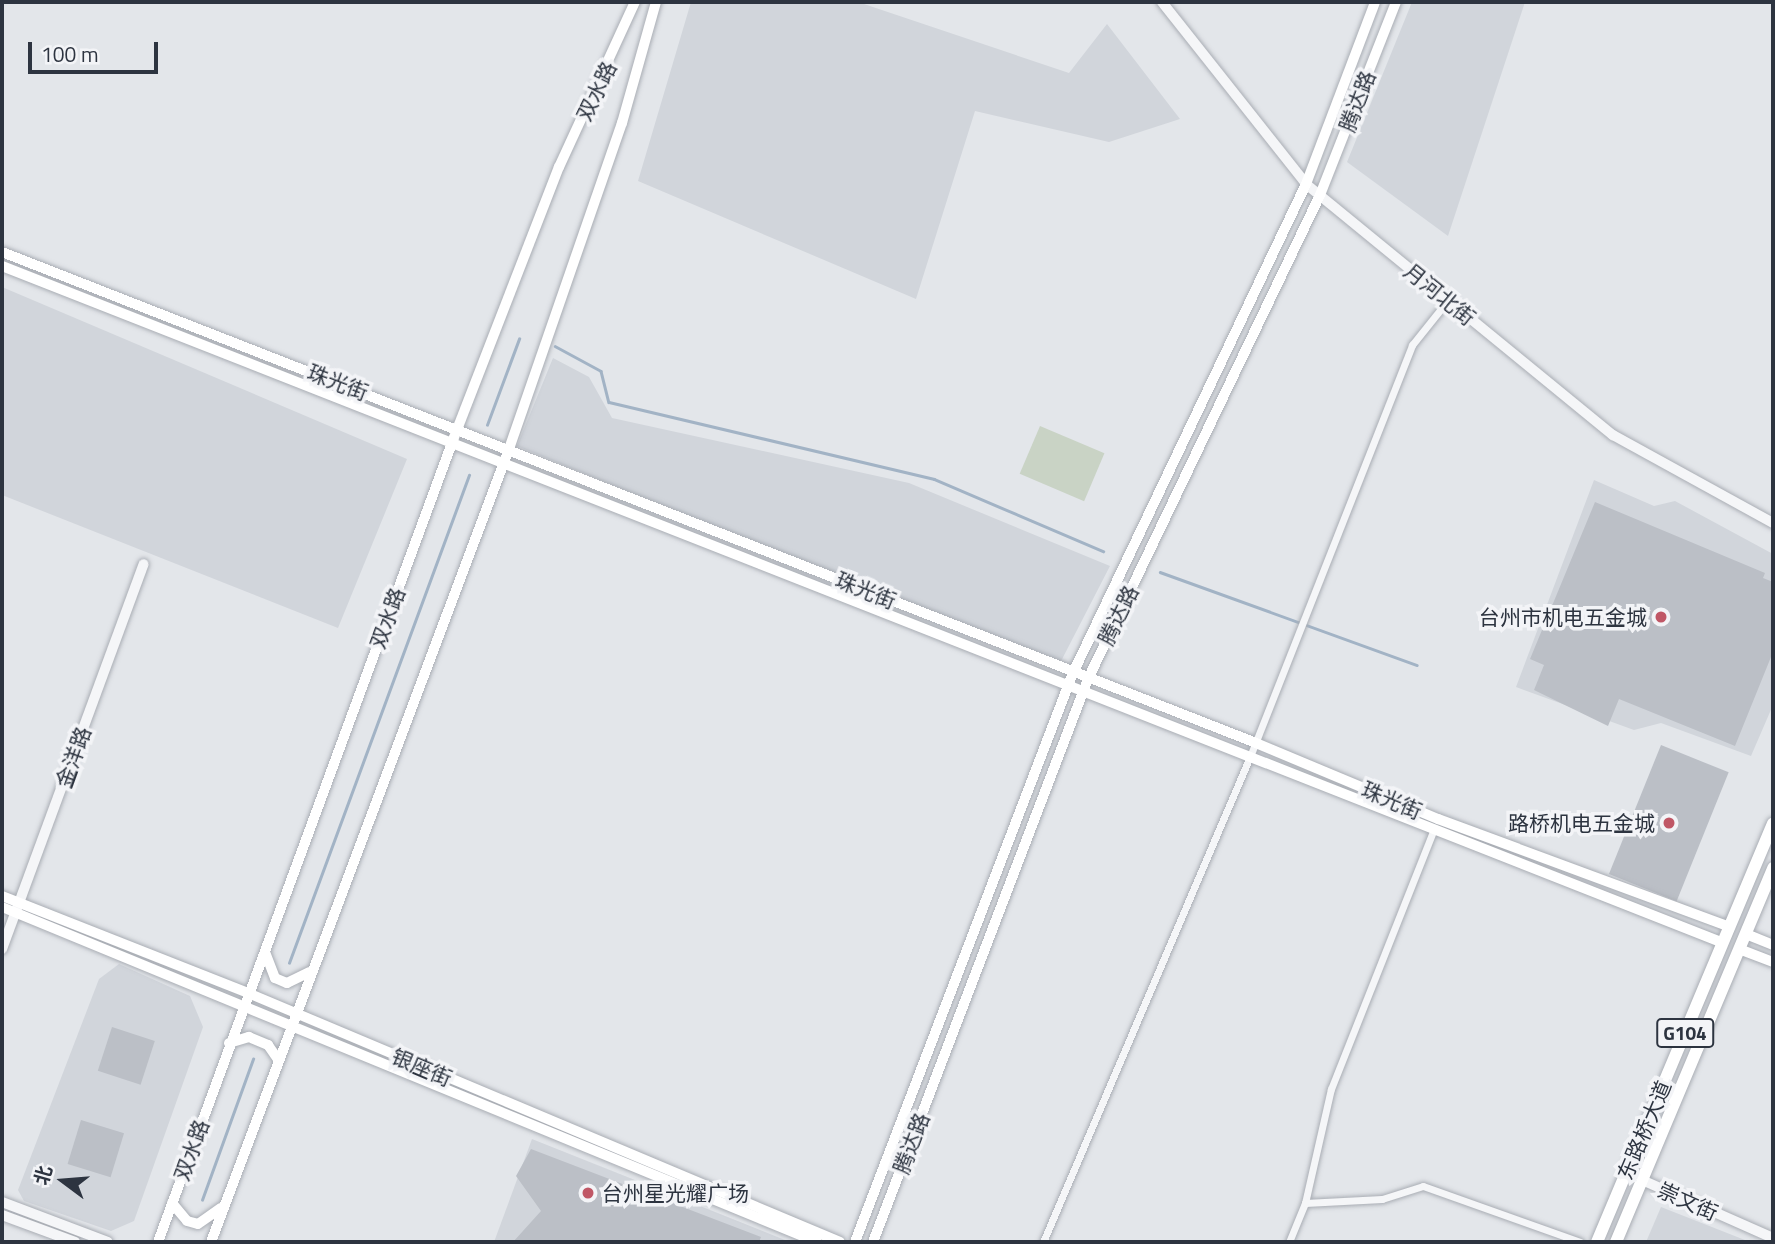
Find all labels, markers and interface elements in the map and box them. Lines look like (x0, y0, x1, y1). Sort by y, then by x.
scale bar (32, 28, 161, 72)
text: 100 m (41, 38, 98, 70)
street label: 双水路 (571, 57, 621, 125)
street label: 腾达路 (1334, 67, 1380, 135)
street label: 月河北街 (1399, 258, 1481, 330)
street label: 珠光街 (304, 359, 372, 405)
street label: 珠光街 (832, 567, 900, 613)
street label: 腾达路 (1093, 581, 1143, 649)
street label: 双水路 (364, 584, 410, 652)
place label: 台州市机电五金城 (1479, 604, 1647, 630)
marker: 台州市机电五金城 (1653, 609, 1669, 625)
street label: 金洋路 (50, 723, 96, 791)
street label: 珠光街 (1358, 776, 1426, 824)
place label: 路桥机电五金城 (1508, 810, 1655, 836)
marker: 路桥机电五金城 (1661, 815, 1677, 831)
road number: G104 (1655, 1018, 1715, 1049)
street label: 银座街 (388, 1043, 456, 1091)
street label: 东路桥大道 (1612, 1077, 1676, 1183)
street label: 腾达路 (888, 1109, 934, 1177)
street label: 双水路 (168, 1116, 214, 1184)
north arrow (28, 1146, 98, 1216)
text: 北 (26, 1162, 59, 1188)
street label: 崇文街 (1654, 1177, 1722, 1225)
place label: 台州星光耀广场 (602, 1180, 749, 1206)
marker: 台州星光耀广场 (580, 1185, 596, 1201)

